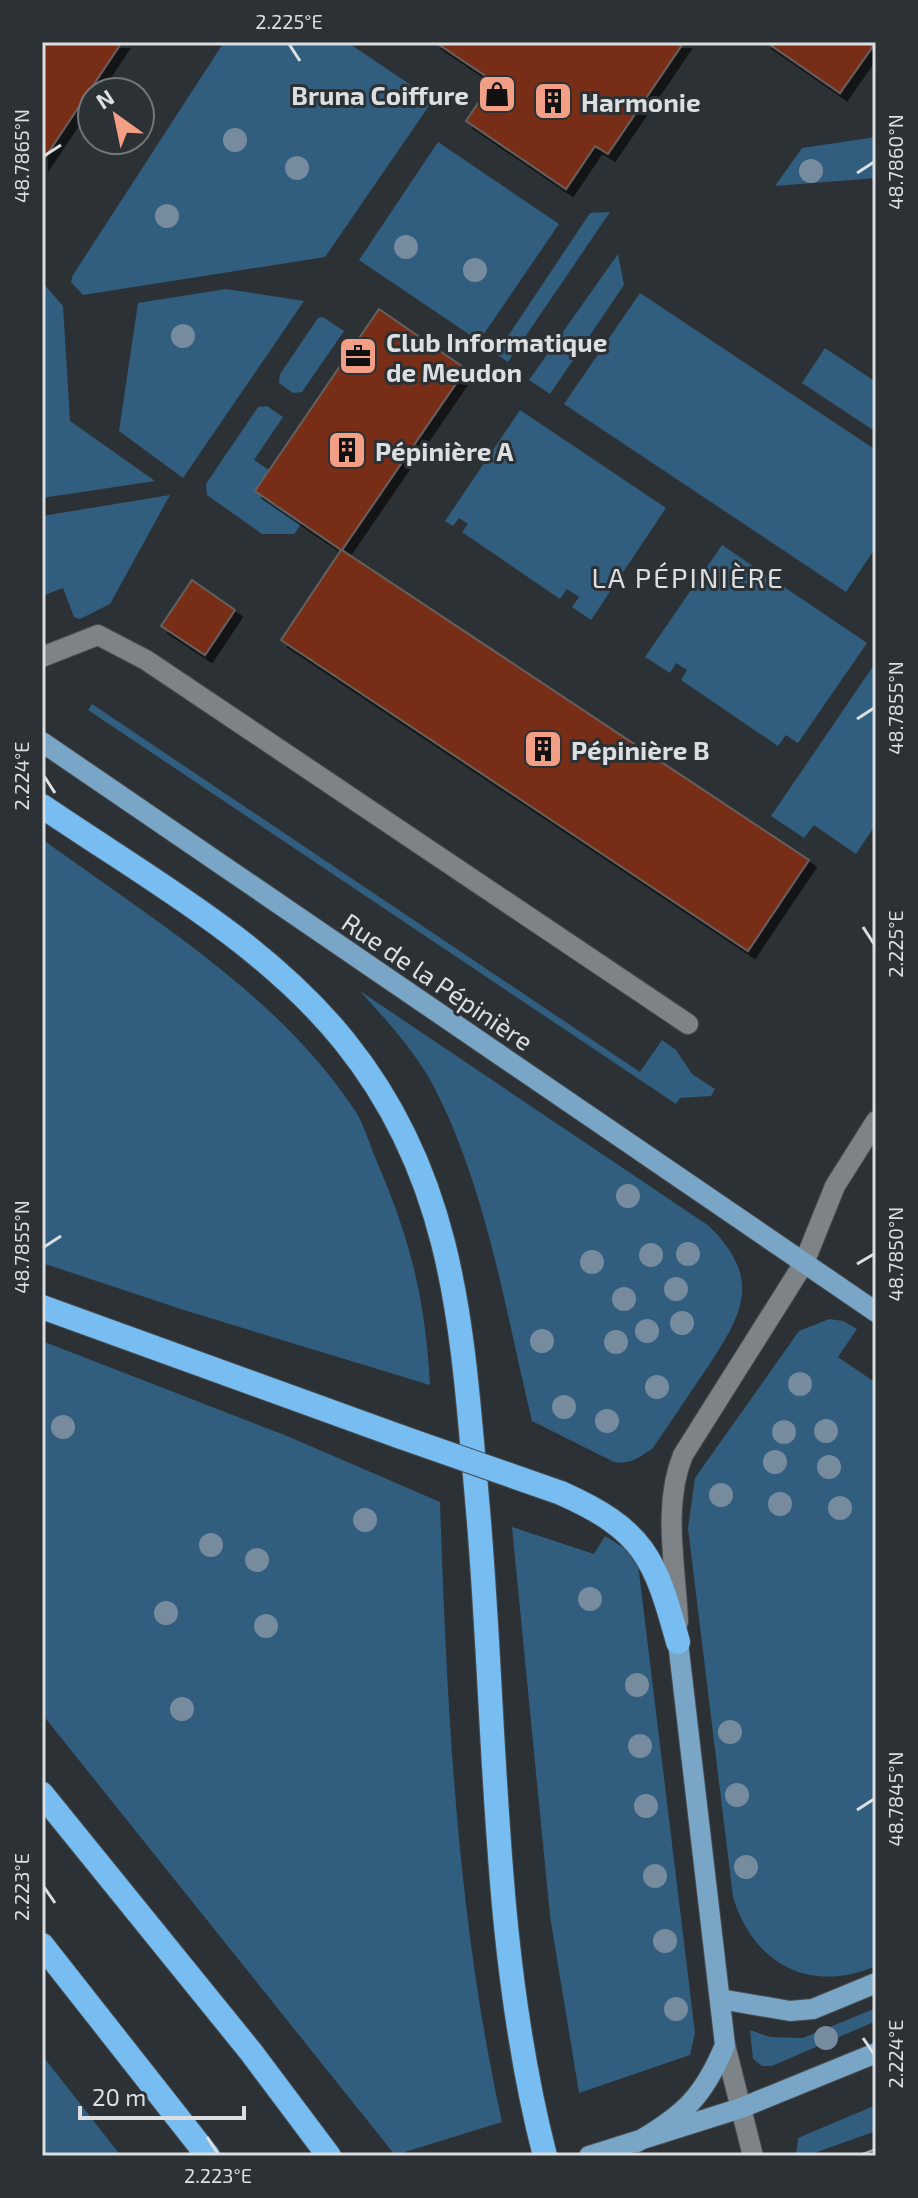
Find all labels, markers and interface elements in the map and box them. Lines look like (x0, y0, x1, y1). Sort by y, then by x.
text: 2.225°E (255, 9, 323, 33)
shop icon: Bruna Coiffure (476, 73, 518, 115)
north arrow (76, 76, 156, 156)
place label: Bruna Coiffure (291, 79, 469, 110)
building icon: Harmonie (532, 80, 574, 122)
text: N (91, 83, 118, 114)
place label: Harmonie (581, 86, 701, 117)
text: 48.7865°N (9, 109, 33, 203)
text: 48.7860°N (883, 114, 907, 210)
place label: Club Informatique de Meudon (386, 326, 607, 387)
office icon: Club Informatique de Meudon (337, 335, 379, 377)
building icon: Pépinière A (326, 429, 368, 471)
place label: Pépinière A (375, 435, 513, 466)
district label: LA PÉPINIÈRE (591, 560, 785, 594)
text: 48.7855°N (883, 661, 907, 755)
building icon: Pépinière B (522, 728, 564, 770)
place label: Pépinière B (571, 734, 710, 765)
text: 2.224°E (9, 741, 33, 811)
street label: Rue de la Pépinière (337, 906, 539, 1056)
text: 2.225°E (883, 910, 907, 978)
text: 48.7855°N (9, 1200, 33, 1294)
text: 48.7850°N (883, 1207, 907, 1301)
text: 48.7845°N (883, 1751, 907, 1847)
text: 2.223°E (9, 1853, 33, 1921)
text: 2.224°E (883, 2019, 907, 2089)
scale bar (80, 2070, 244, 2120)
text: 20 m (92, 2082, 146, 2111)
text: 2.223°E (184, 2163, 252, 2187)

